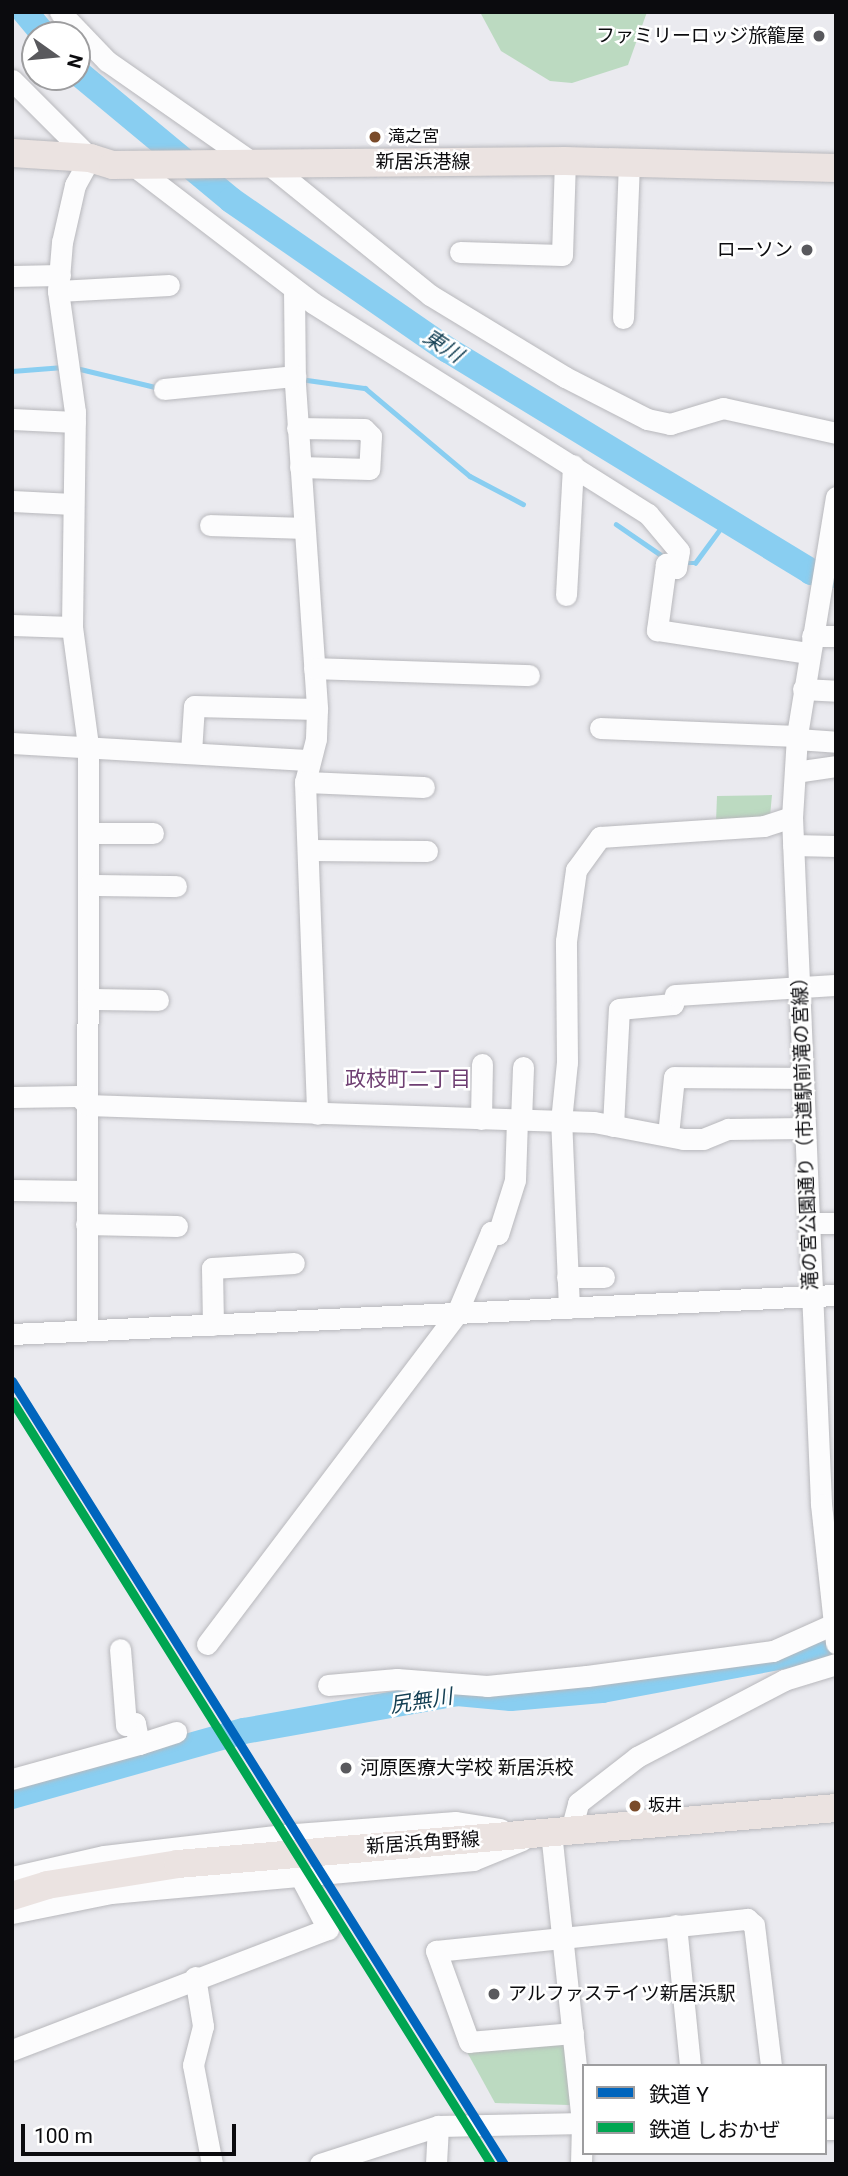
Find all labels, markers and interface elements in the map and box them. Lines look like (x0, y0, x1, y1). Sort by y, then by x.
north arrow (21, 21, 91, 91)
place label: ファミリーロッジ旅籠屋 (596, 25, 805, 47)
marker: ファミリーロッジ旅籠屋 (811, 28, 827, 44)
text: N (62, 52, 88, 70)
place label: 滝之宮 (388, 127, 439, 147)
marker: 滝之宮 (368, 130, 382, 144)
street label: 新居浜港線 (376, 151, 470, 173)
place label: ローソン (717, 239, 793, 261)
marker: ローソン (799, 242, 815, 258)
water label: 東川 (419, 324, 467, 368)
street label: 滝の宮公園通り（市道駅前滝の宮線） (788, 967, 822, 1291)
district label: 政枝町二丁目 (345, 1066, 471, 1092)
water label: 尻無川 (388, 1684, 454, 1718)
place label: 河原医療大学校 新居浜校 (360, 1757, 574, 1779)
marker: 河原医療大学校 新居浜校 (338, 1760, 354, 1776)
place label: 坂井 (648, 1796, 682, 1816)
marker: 坂井 (628, 1799, 642, 1813)
street label: 新居浜角野線 (365, 1828, 481, 1858)
place label: アルファステイツ新居浜駅 (508, 1983, 736, 2005)
marker: アルファステイツ新居浜駅 (486, 1986, 502, 2002)
legend (582, 2064, 827, 2155)
text: 鉄道 Y (649, 2083, 709, 2107)
scale bar (24, 2110, 240, 2154)
text: 鉄道 しおかぜ (649, 2118, 780, 2142)
text: 100 m (34, 2124, 93, 2148)

